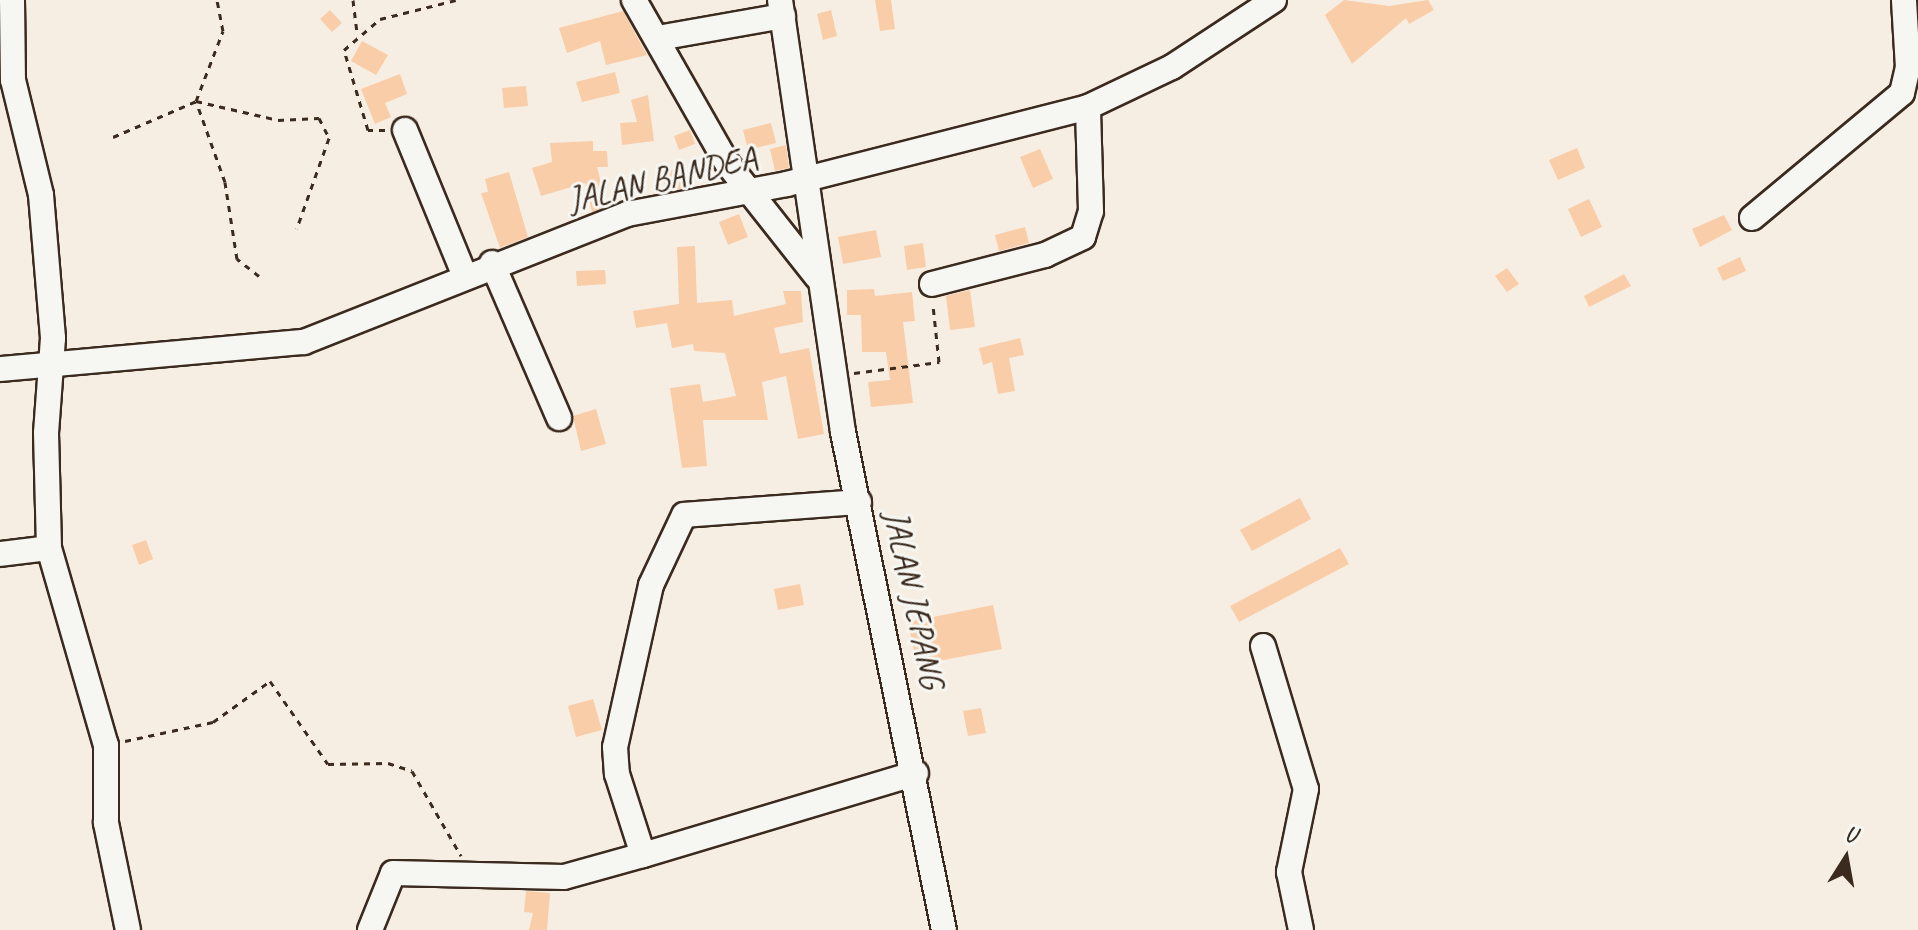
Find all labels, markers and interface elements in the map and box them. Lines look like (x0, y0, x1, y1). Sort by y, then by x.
street label: JALAN BANDEA (564, 136, 760, 220)
street label: JALAN JEPANG (876, 507, 954, 691)
north arrow (1806, 818, 1886, 898)
text: U (1843, 820, 1858, 849)

